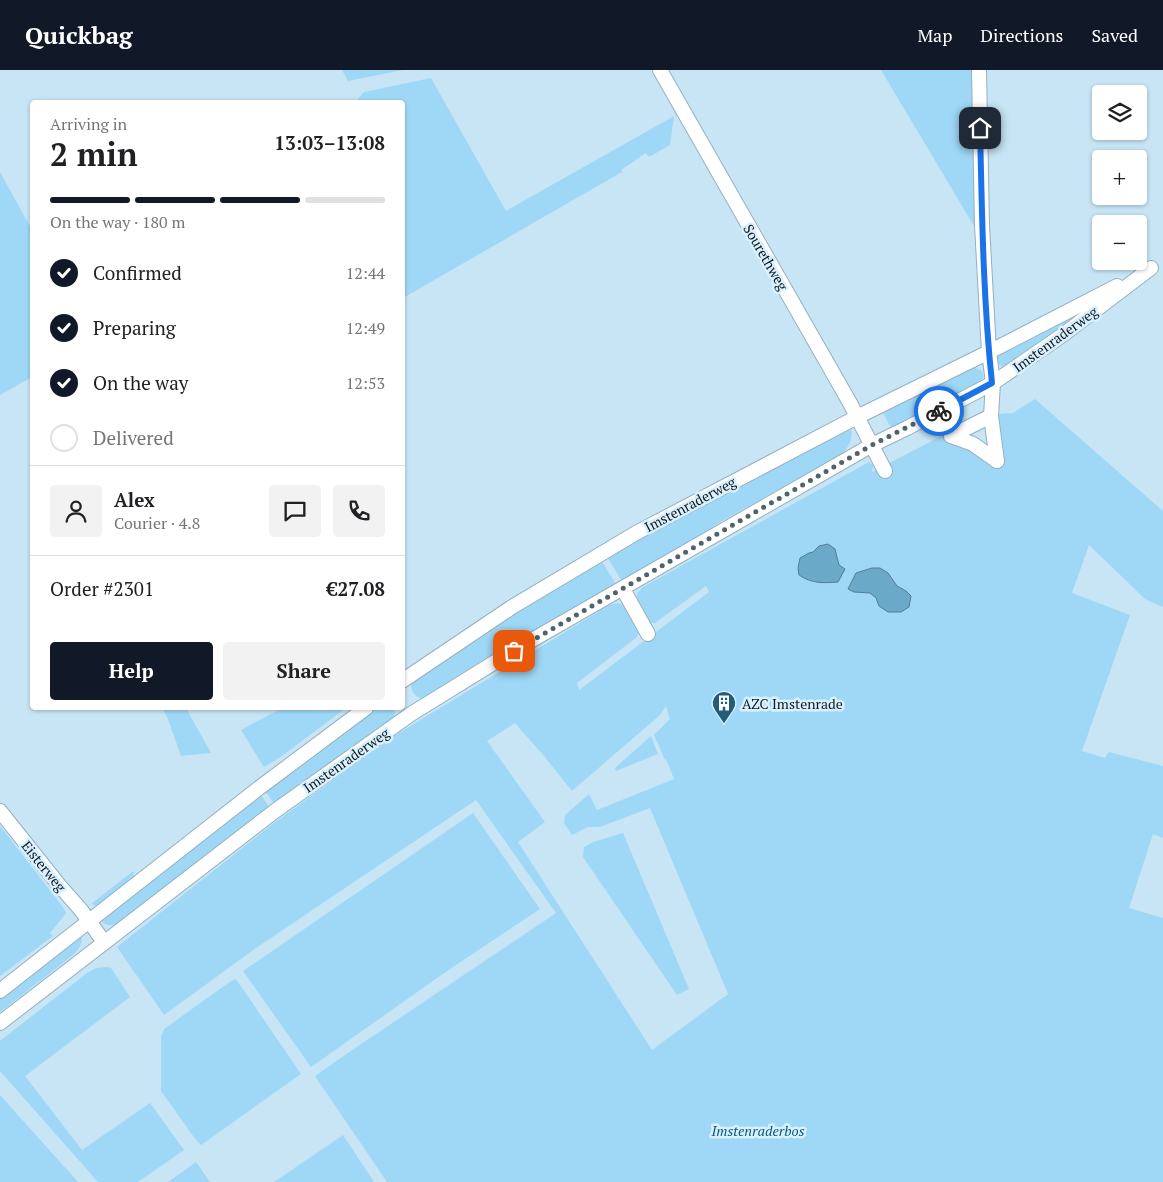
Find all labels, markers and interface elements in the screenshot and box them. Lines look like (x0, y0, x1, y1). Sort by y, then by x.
text: Quickbag (25, 19, 133, 51)
text: Map (917, 23, 952, 47)
text: Directions (980, 23, 1063, 47)
text: Saved (1091, 23, 1138, 47)
map controls (1092, 85, 1147, 270)
button: layers (1092, 85, 1147, 140)
pin (959, 107, 1001, 149)
text: Arriving in (50, 113, 127, 135)
icon: home (966, 114, 994, 142)
text: 13:03–13:08 (274, 130, 385, 155)
text: 2 min (50, 133, 138, 175)
button: + (1092, 150, 1147, 205)
text: On the way · 180 m (50, 211, 185, 233)
button: − (1092, 215, 1147, 270)
street label: Sourethweg (739, 220, 793, 294)
icon: check (50, 259, 78, 287)
text: Confirmed (93, 260, 182, 285)
text: 12:44 (346, 262, 385, 284)
street label: Imstenraderweg (1009, 301, 1102, 376)
icon: check (50, 314, 78, 342)
text: Preparing (93, 315, 176, 340)
text: 12:49 (346, 317, 385, 339)
icon: check (50, 369, 78, 397)
text: On the way (93, 370, 188, 395)
text: 12:53 (346, 372, 385, 394)
courier (914, 386, 964, 436)
icon: bike (925, 397, 953, 425)
text: Delivered (93, 425, 174, 450)
street label: Imstenraderweg (641, 472, 740, 536)
button: person (50, 485, 102, 537)
button: chat (269, 485, 321, 537)
button: phone (333, 485, 385, 537)
text: Alex (114, 487, 155, 512)
text: Courier · 4.8 (114, 512, 200, 534)
text: Order #2301 (50, 576, 154, 601)
text: €27.08 (327, 576, 385, 601)
pin (493, 630, 535, 672)
icon: bag (500, 637, 528, 665)
button: Help (50, 642, 213, 700)
button: Share (223, 642, 385, 700)
building icon: AZC Imstenrade (711, 690, 737, 724)
place label: AZC Imstenrade (742, 694, 843, 713)
street label: Imstenraderweg (299, 723, 393, 797)
street label: Eisterweg (18, 836, 71, 896)
park label: Imstenraderbos (710, 1121, 805, 1140)

